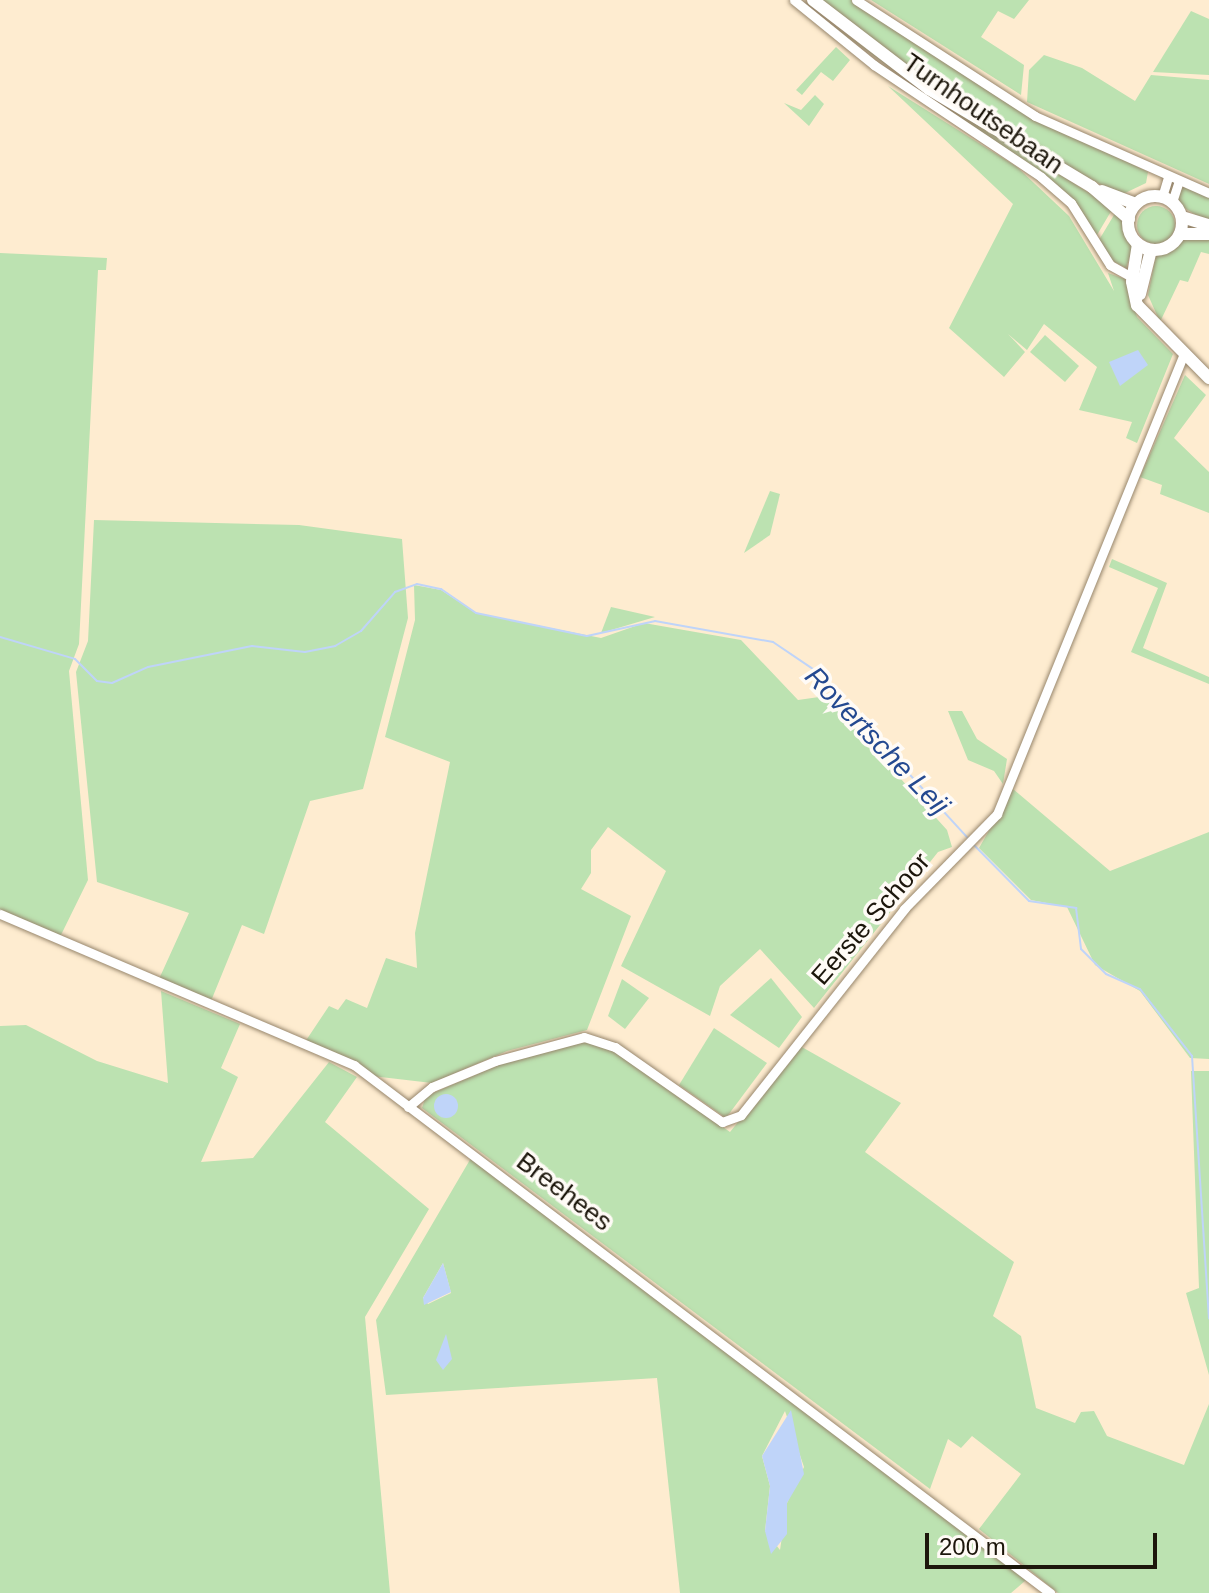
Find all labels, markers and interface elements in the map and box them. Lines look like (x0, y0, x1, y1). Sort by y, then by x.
street label: Turnhoutsebaan (897, 47, 1069, 181)
water label: Rovertsche Leij (798, 660, 956, 822)
street label: Eerste Schoor (805, 847, 937, 991)
street label: Breehees (510, 1146, 618, 1238)
scale bar (929, 1517, 1161, 1567)
text: 200 m (939, 1533, 1006, 1560)

